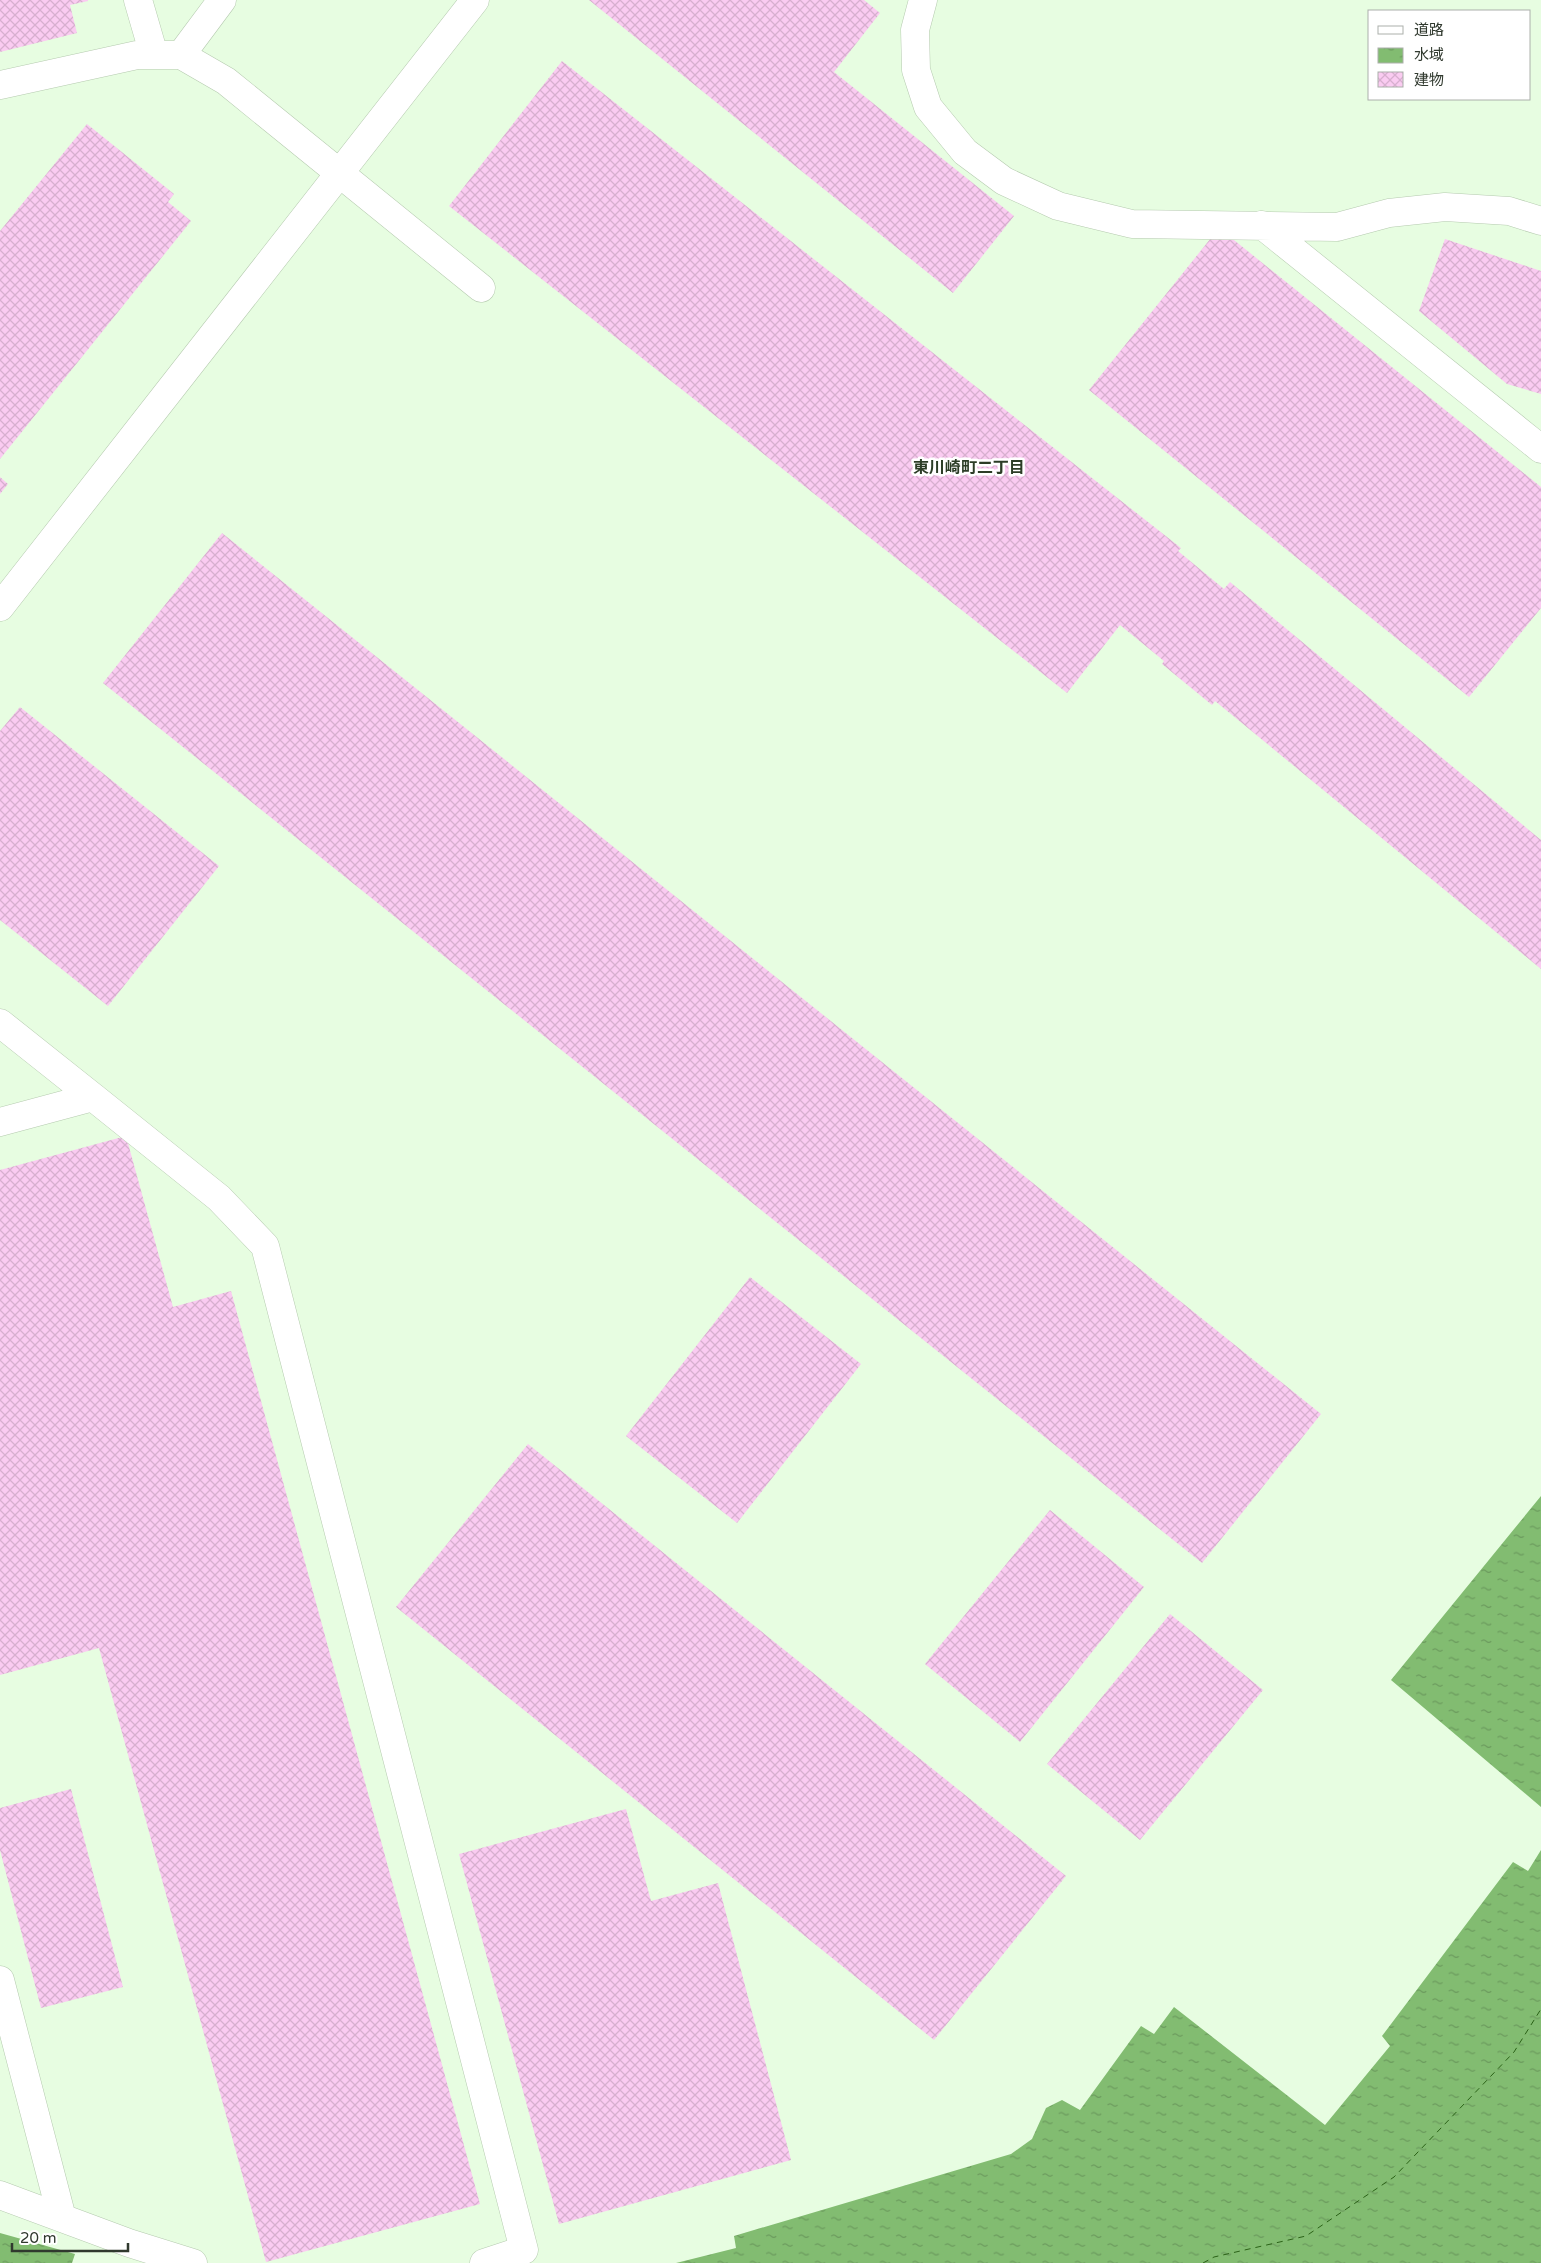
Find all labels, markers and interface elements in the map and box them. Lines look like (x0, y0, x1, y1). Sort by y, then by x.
legend (1368, 10, 1531, 100)
text: 道路 (1414, 21, 1444, 39)
text: 水域 (1414, 46, 1444, 64)
text: 建物 (1414, 71, 1444, 89)
district label: 東川崎町二丁目 (913, 458, 1025, 478)
scale bar (12, 2220, 129, 2252)
text: 20 m (20, 2229, 57, 2247)

